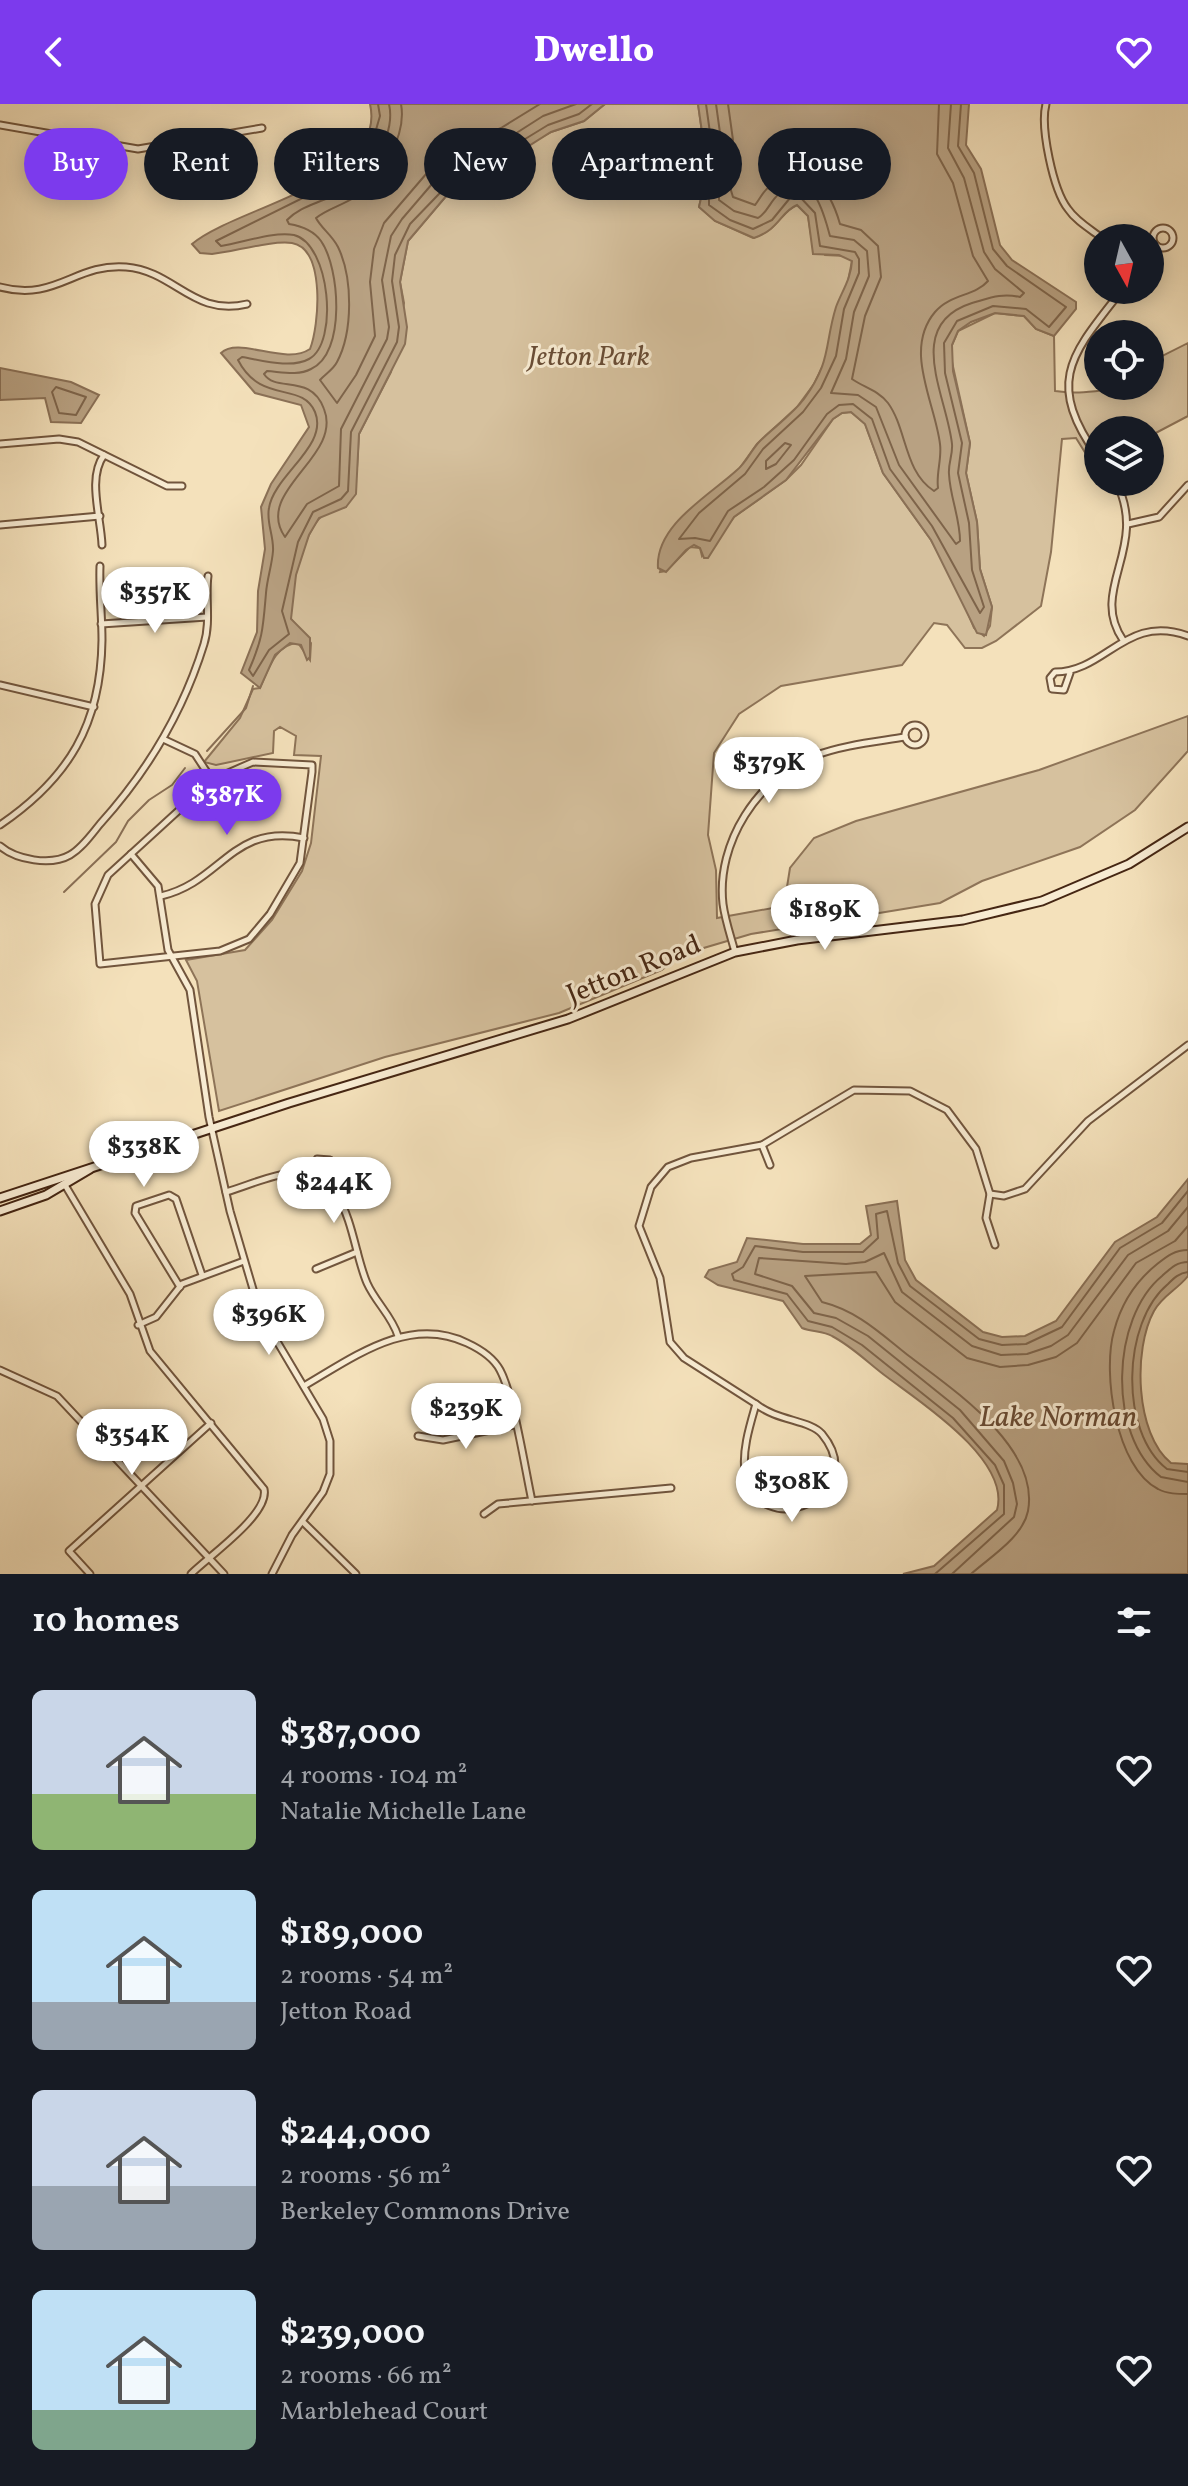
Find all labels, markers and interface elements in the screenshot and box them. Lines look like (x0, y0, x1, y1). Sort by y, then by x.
text: Dwello (534, 27, 654, 77)
icon: back (32, 30, 76, 74)
icon: heart (1112, 30, 1156, 74)
chip: Buy (24, 128, 128, 200)
chip: Rent (144, 128, 258, 200)
chip: Filters (274, 128, 408, 200)
chip: New (424, 128, 536, 200)
chip: Apartment (552, 128, 742, 200)
chip: House (758, 128, 891, 200)
north arrow (1084, 224, 1164, 304)
map controls (1084, 224, 1164, 496)
button: locate (1084, 320, 1164, 400)
park label: Jetton Park (525, 338, 650, 377)
button: layers (1084, 416, 1164, 496)
pin: $357K (99, 567, 211, 635)
text: $357K (119, 575, 191, 611)
pin: $379K (713, 737, 825, 805)
text: $379K (733, 745, 805, 781)
pin: $387K (171, 769, 283, 837)
text: $387K (190, 777, 264, 813)
pin: $189K (769, 884, 881, 952)
text: $189K (789, 892, 861, 928)
street label: Jetton Road (561, 926, 707, 1015)
pin: $338K (88, 1121, 200, 1189)
text: $338K (107, 1129, 181, 1165)
pin: $244K (278, 1157, 390, 1225)
text: $244K (295, 1165, 373, 1201)
pin: $396K (213, 1289, 325, 1357)
text: $396K (231, 1297, 307, 1333)
pin: $239K (410, 1383, 522, 1451)
text: $239K (429, 1391, 503, 1427)
water label: Lake Norman (979, 1397, 1137, 1439)
pin: $354K (76, 1409, 188, 1477)
text: $354K (95, 1417, 169, 1453)
pin: $308K (736, 1456, 848, 1524)
text: $308K (754, 1464, 830, 1500)
text: 10 homes (32, 1599, 180, 1646)
icon: filters (1112, 1600, 1156, 1644)
text: $387,000 (280, 1711, 421, 1758)
icon: home (96, 1722, 192, 1818)
icon: heart (1112, 1748, 1156, 1792)
text: 4 rooms · 104 m² (280, 1758, 467, 1794)
text: Natalie Michelle Lane (280, 1794, 526, 1830)
text: $189,000 (280, 1911, 423, 1958)
icon: home (96, 1922, 192, 2018)
icon: heart (1112, 1948, 1156, 1992)
text: 2 rooms · 54 m² (280, 1958, 453, 1994)
text: Jetton Road (280, 1994, 412, 2030)
text: $244,000 (280, 2111, 431, 2158)
icon: home (96, 2122, 192, 2218)
icon: heart (1112, 2148, 1156, 2192)
text: 2 rooms · 56 m² (280, 2158, 451, 2194)
text: Berkeley Commons Drive (280, 2194, 570, 2230)
text: $239,000 (280, 2311, 425, 2358)
icon: home (96, 2322, 192, 2418)
icon: heart (1112, 2348, 1156, 2392)
text: 2 rooms · 66 m² (280, 2358, 452, 2394)
text: Marblehead Court (280, 2394, 488, 2430)

